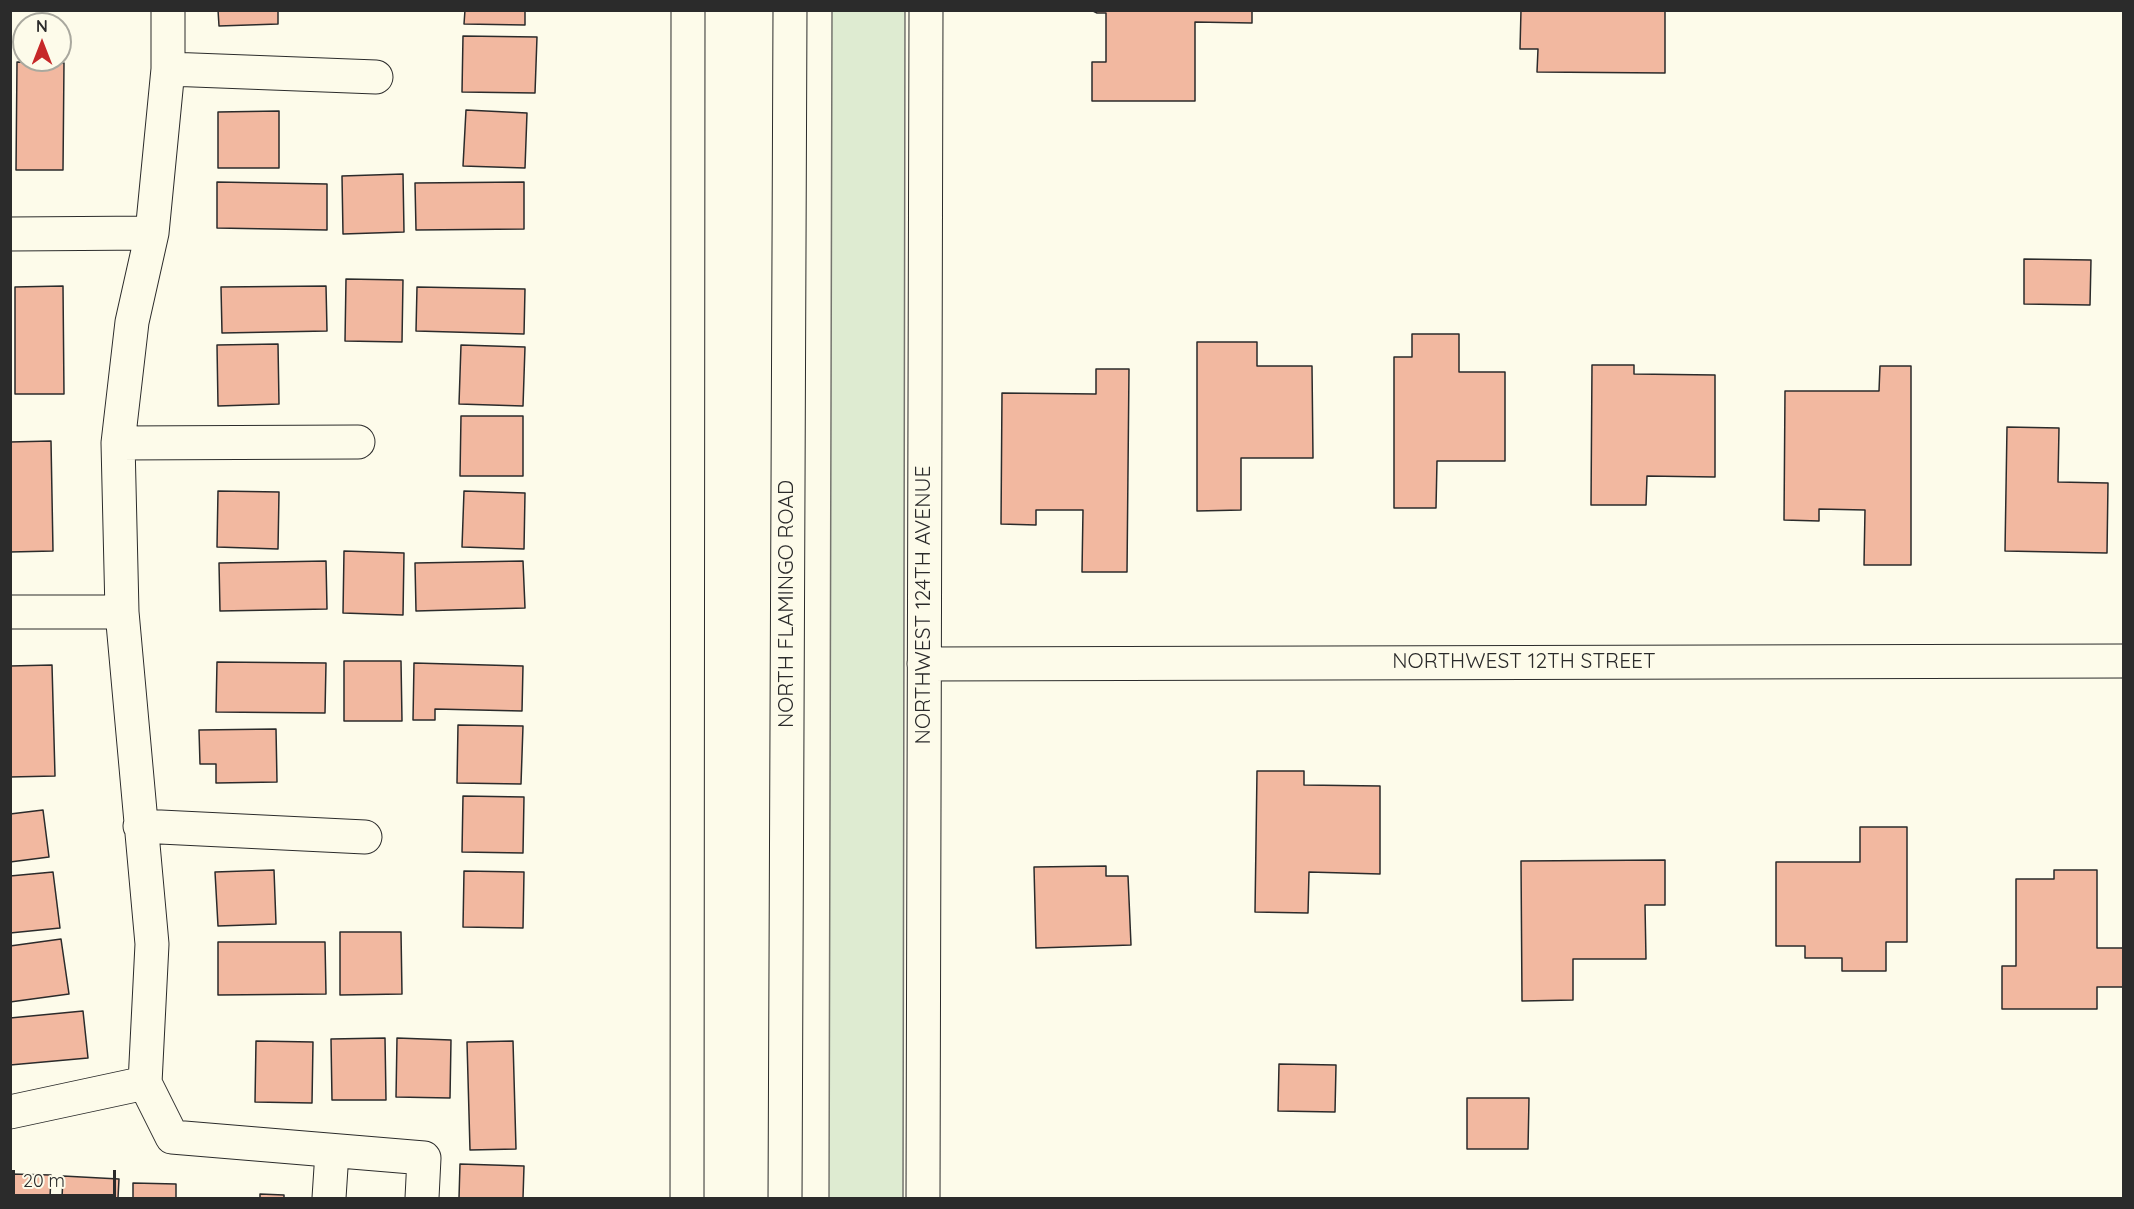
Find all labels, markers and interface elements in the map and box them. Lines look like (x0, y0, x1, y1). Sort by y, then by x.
north arrow (12, 12, 72, 72)
text: N (36, 16, 48, 36)
street label: NORTHWEST 124TH AVENUE (911, 466, 937, 744)
street label: NORTH FLAMINGO ROAD (774, 480, 800, 728)
street label: NORTHWEST 12TH STREET (1392, 649, 1656, 675)
scale bar (15, 1158, 118, 1196)
text: 20 m (23, 1169, 65, 1192)

